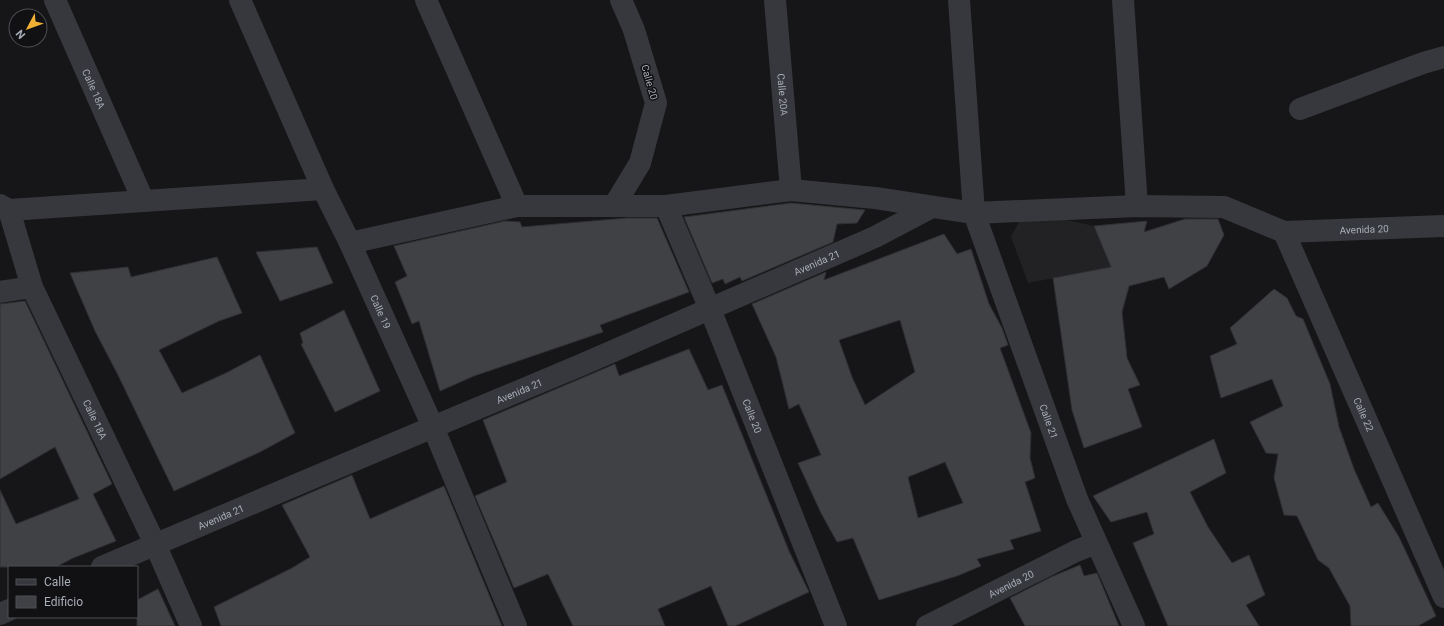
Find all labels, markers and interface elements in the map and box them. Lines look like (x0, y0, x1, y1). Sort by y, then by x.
north arrow (8, 8, 48, 48)
text: N (13, 27, 28, 41)
street label: Calle 20 (639, 63, 660, 101)
street label: Calle 18A (80, 67, 107, 111)
street label: Calle 20A (775, 73, 790, 117)
street label: Avenida 20 (1339, 223, 1389, 236)
street label: Avenida 21 (792, 248, 842, 278)
street label: Calle 19 (368, 293, 393, 330)
street label: Avenida 21 (495, 377, 544, 406)
street label: Calle 22 (1351, 396, 1376, 433)
street label: Calle 20 (740, 397, 764, 435)
street label: Calle 18A (81, 398, 109, 441)
street label: Calle 21 (1037, 403, 1060, 440)
street label: Avenida 21 (196, 503, 246, 532)
legend (8, 566, 138, 618)
street label: Avenida 20 (987, 568, 1036, 600)
text: Calle (44, 575, 71, 589)
text: Edificio (44, 595, 83, 609)

